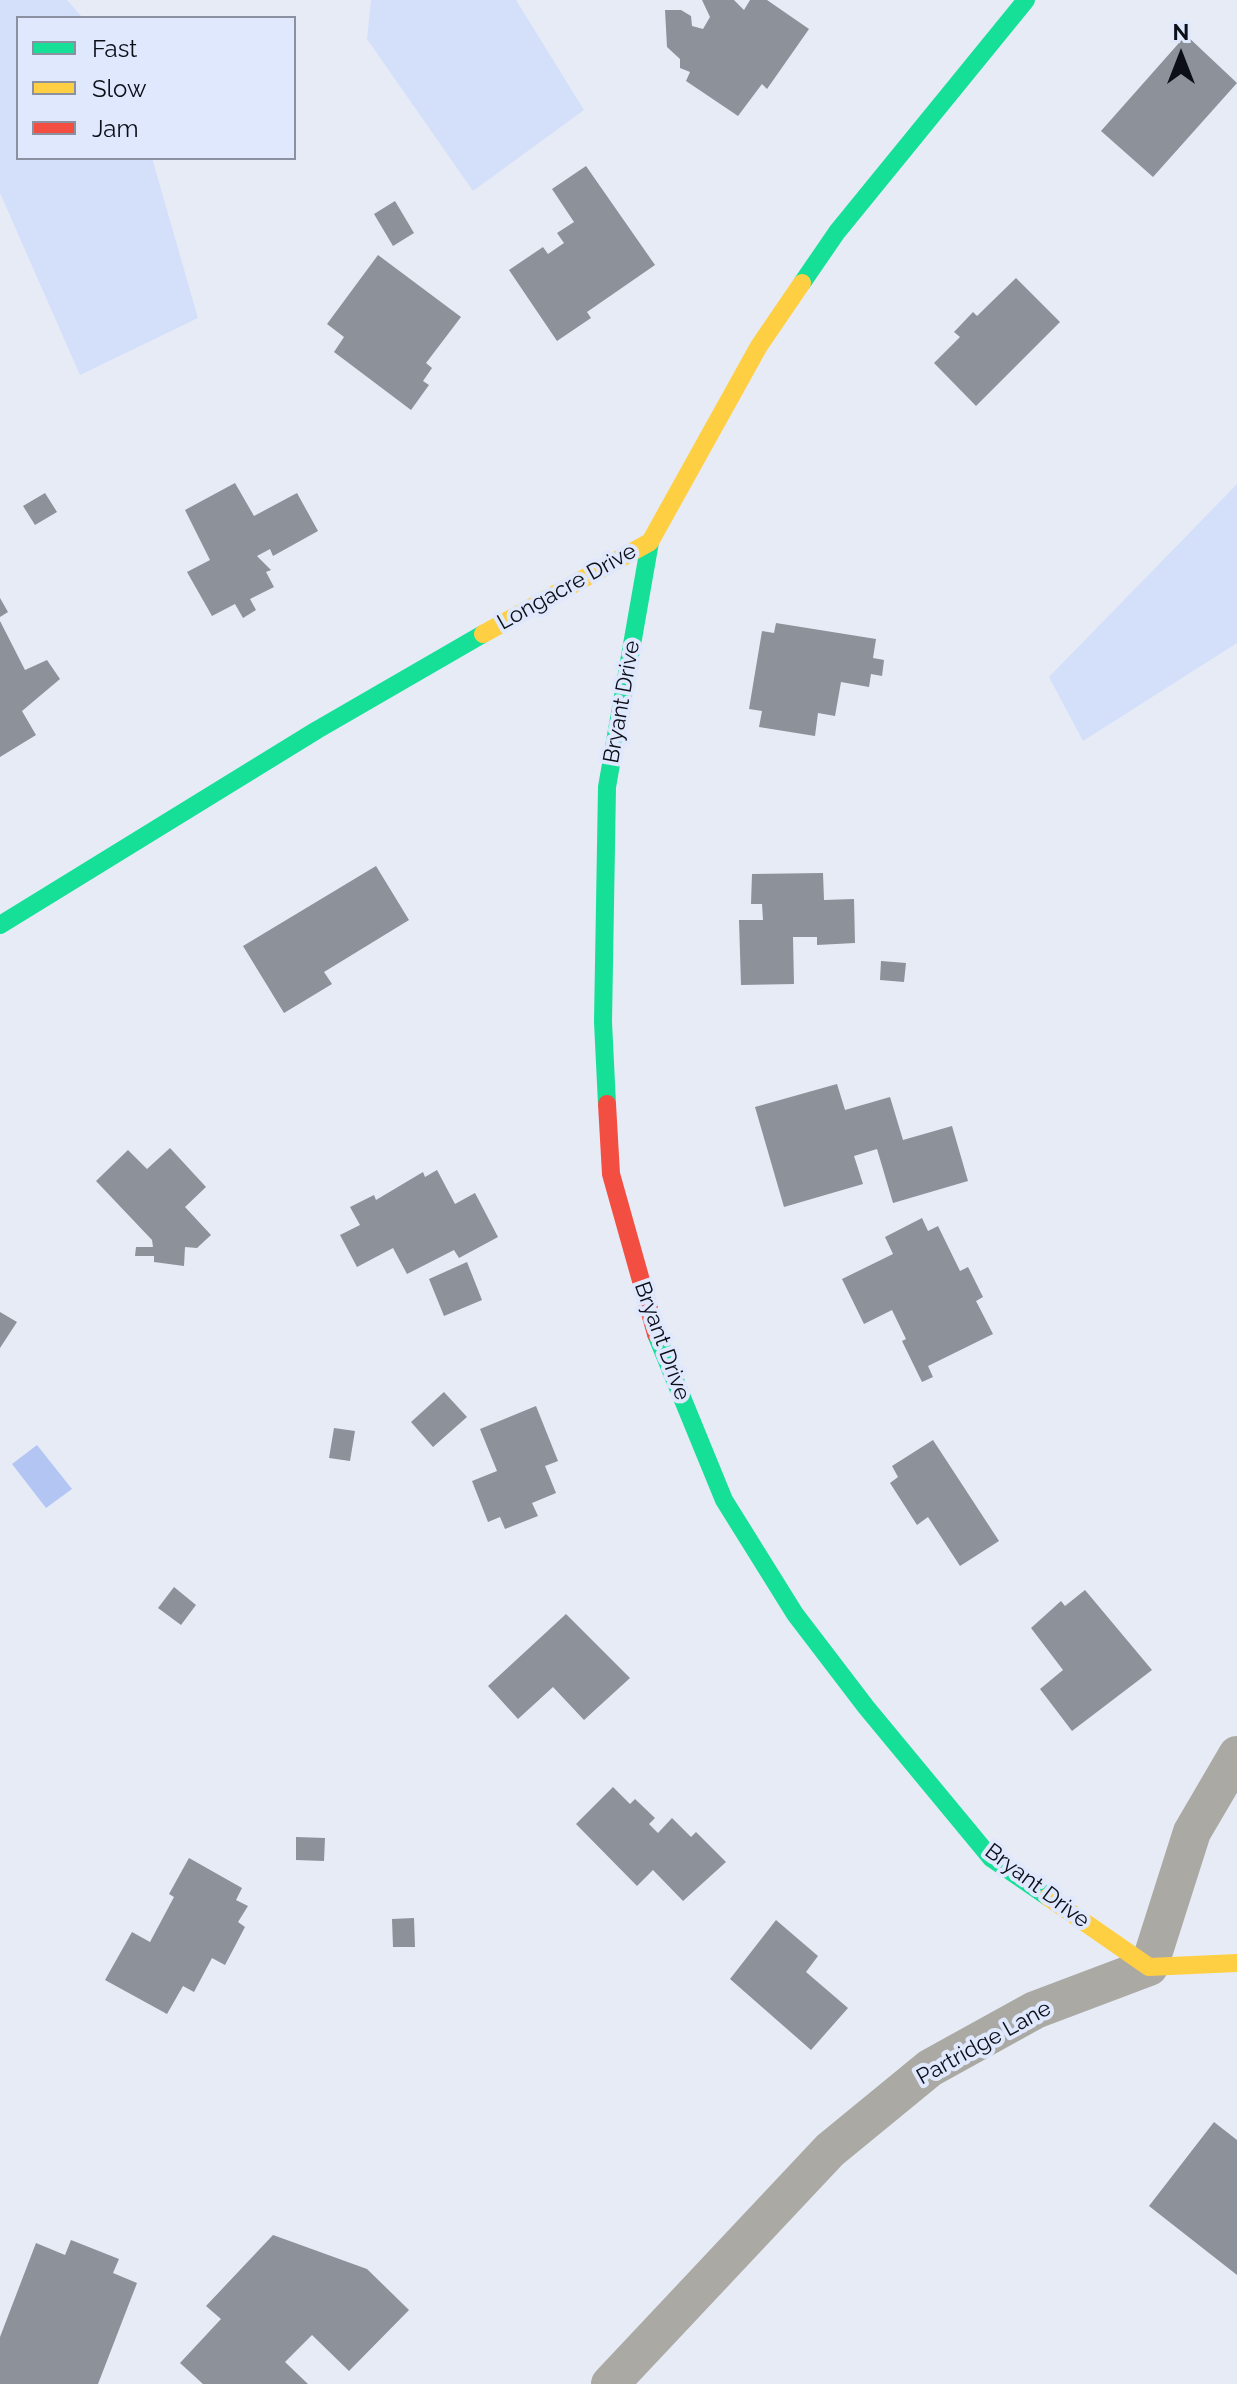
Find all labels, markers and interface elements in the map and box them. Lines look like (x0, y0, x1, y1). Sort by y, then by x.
legend (16, 16, 296, 160)
north arrow (1141, 16, 1221, 96)
text: N (1173, 19, 1189, 45)
text: Fast (92, 34, 137, 63)
text: Slow (92, 74, 146, 103)
text: Jam (92, 114, 138, 143)
street label: Longacre Drive (493, 538, 641, 636)
street label: Bryant Drive (598, 639, 646, 765)
street label: Bryant Drive (628, 1278, 696, 1404)
street label: Bryant Drive (979, 1838, 1095, 1934)
street label: Partridge Lane (912, 1995, 1056, 2091)

